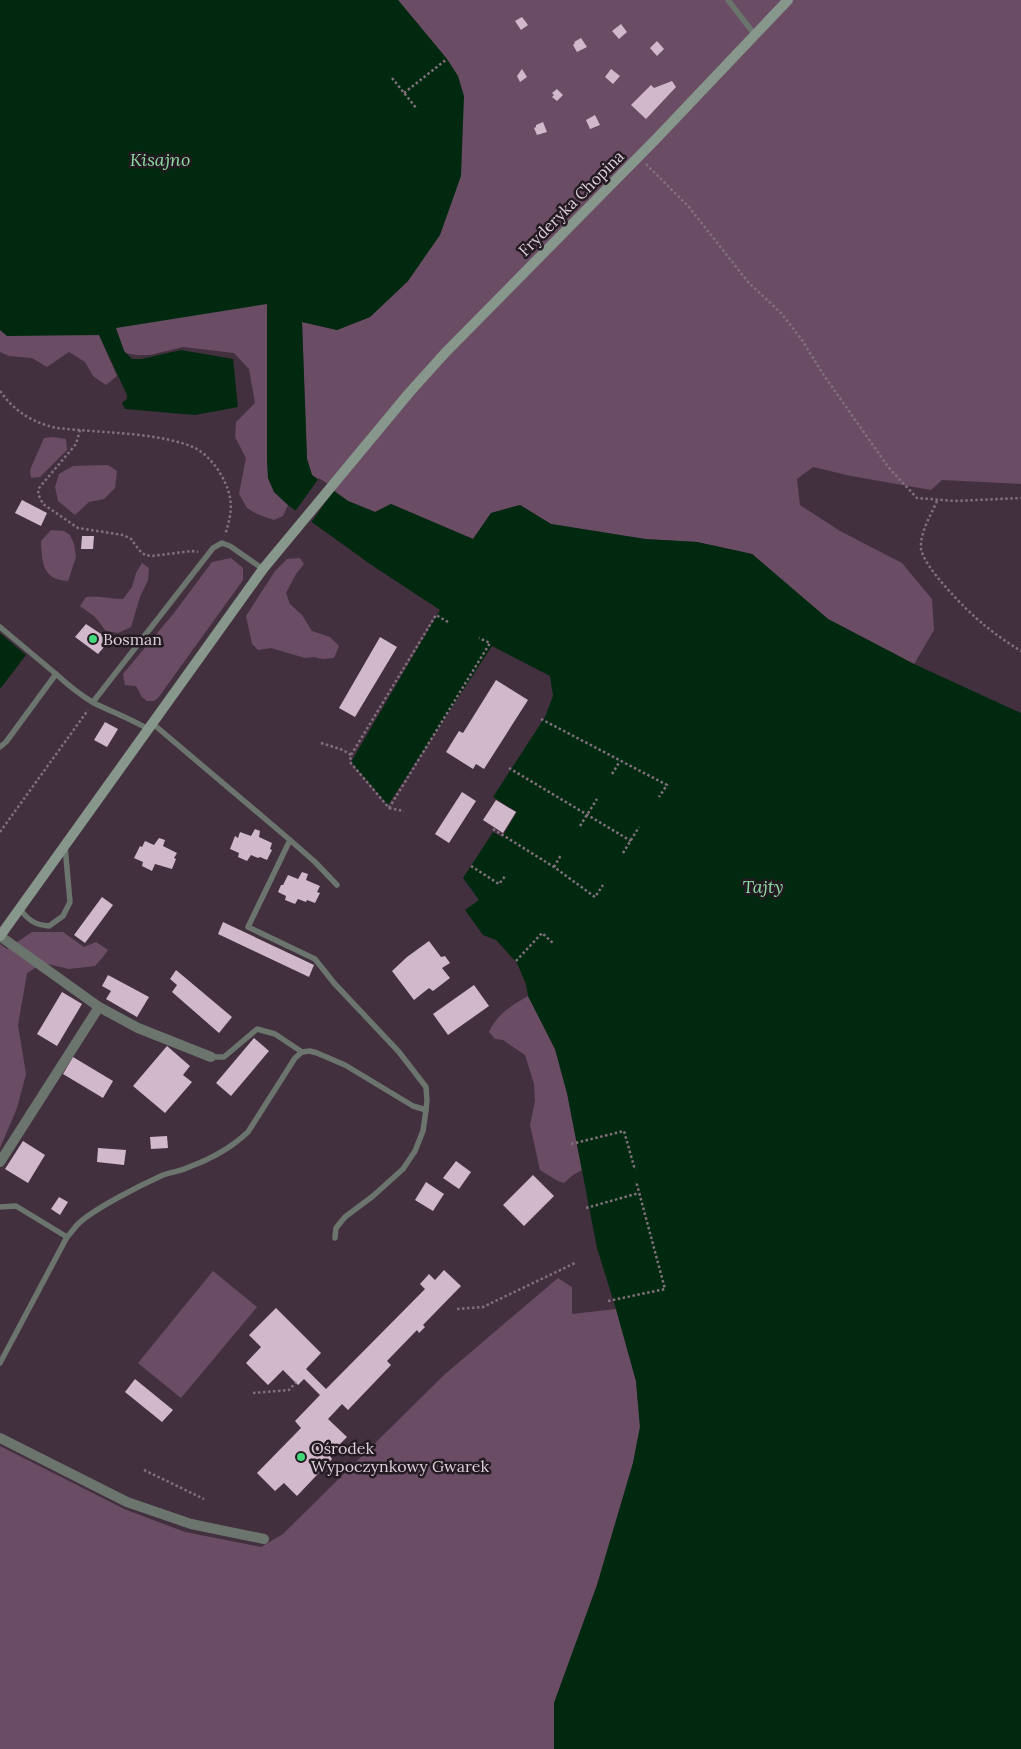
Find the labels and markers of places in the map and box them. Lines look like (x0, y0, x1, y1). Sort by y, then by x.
place label: Bosman (103, 629, 162, 649)
marker: Bosman (87, 633, 99, 645)
place label: Ośrodek Wypoczynkowy Gwarek (311, 1438, 490, 1476)
marker: Ośrodek Wypoczynkowy Gwarek (295, 1451, 307, 1463)

